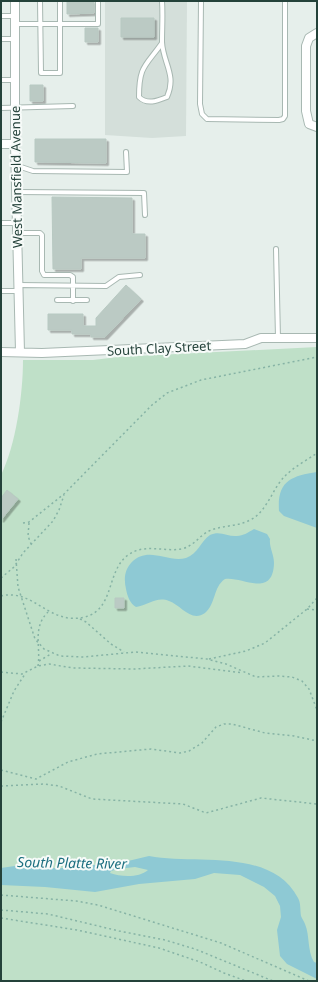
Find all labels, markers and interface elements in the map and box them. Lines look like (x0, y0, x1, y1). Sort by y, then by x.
street label: West Mansfield Avenue (6, 106, 26, 248)
street label: South Clay Street (106, 336, 212, 360)
water label: South Platte River (17, 852, 127, 873)

